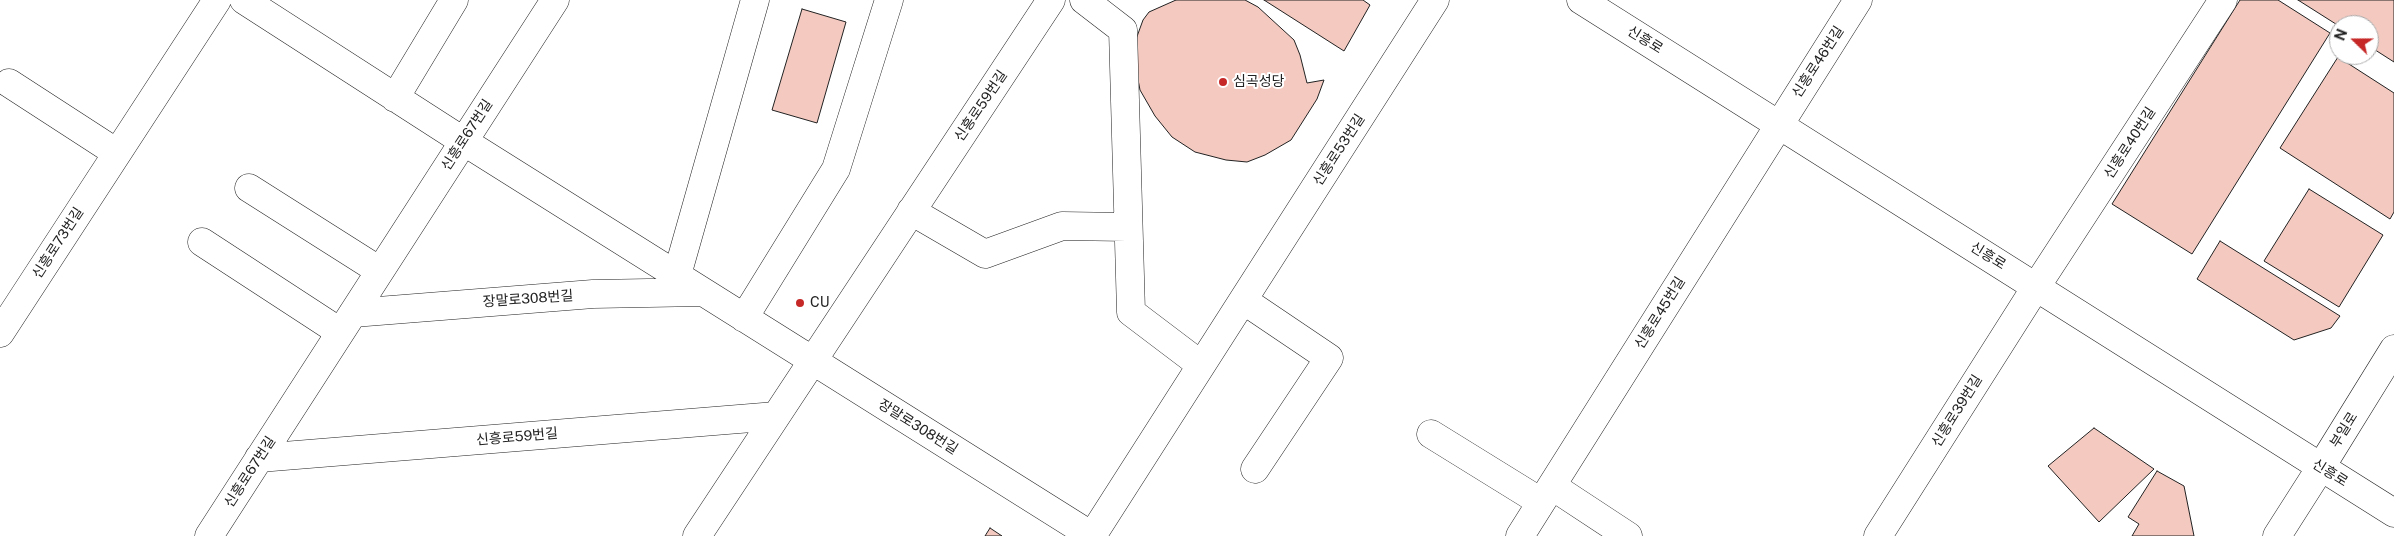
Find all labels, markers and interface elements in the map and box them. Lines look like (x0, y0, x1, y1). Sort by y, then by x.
north arrow (2329, 15, 2379, 65)
street label: 신흥로 (1624, 23, 1666, 57)
street label: 신흥로46번길 (1789, 23, 1847, 101)
text: N (2332, 27, 2350, 43)
street label: 신흥로59번길 (951, 67, 1011, 145)
place label: 심곡성당 (1233, 74, 1285, 90)
marker: 심곡성당 (1217, 76, 1229, 88)
street label: 신흥로67번길 (438, 96, 496, 174)
street label: 신흥로40번길 (2101, 104, 2159, 182)
street label: 신흥로53번길 (1310, 111, 1368, 189)
street label: 신흥로73번길 (29, 204, 87, 282)
street label: 신흥로 (1967, 239, 2009, 273)
street label: 신흥로45번길 (1631, 274, 1689, 352)
street label: 장말로308번길 (482, 287, 574, 311)
place label: CU (810, 295, 829, 311)
marker: CU (794, 297, 806, 309)
street label: 신흥로39번길 (1928, 372, 1986, 450)
street label: 장말로308번길 (875, 396, 961, 458)
street label: 부일로 (2327, 409, 2361, 451)
street label: 신흥로59번길 (475, 425, 559, 449)
street label: 신흥로67번길 (221, 433, 279, 511)
street label: 신흥로 (2309, 456, 2351, 490)

